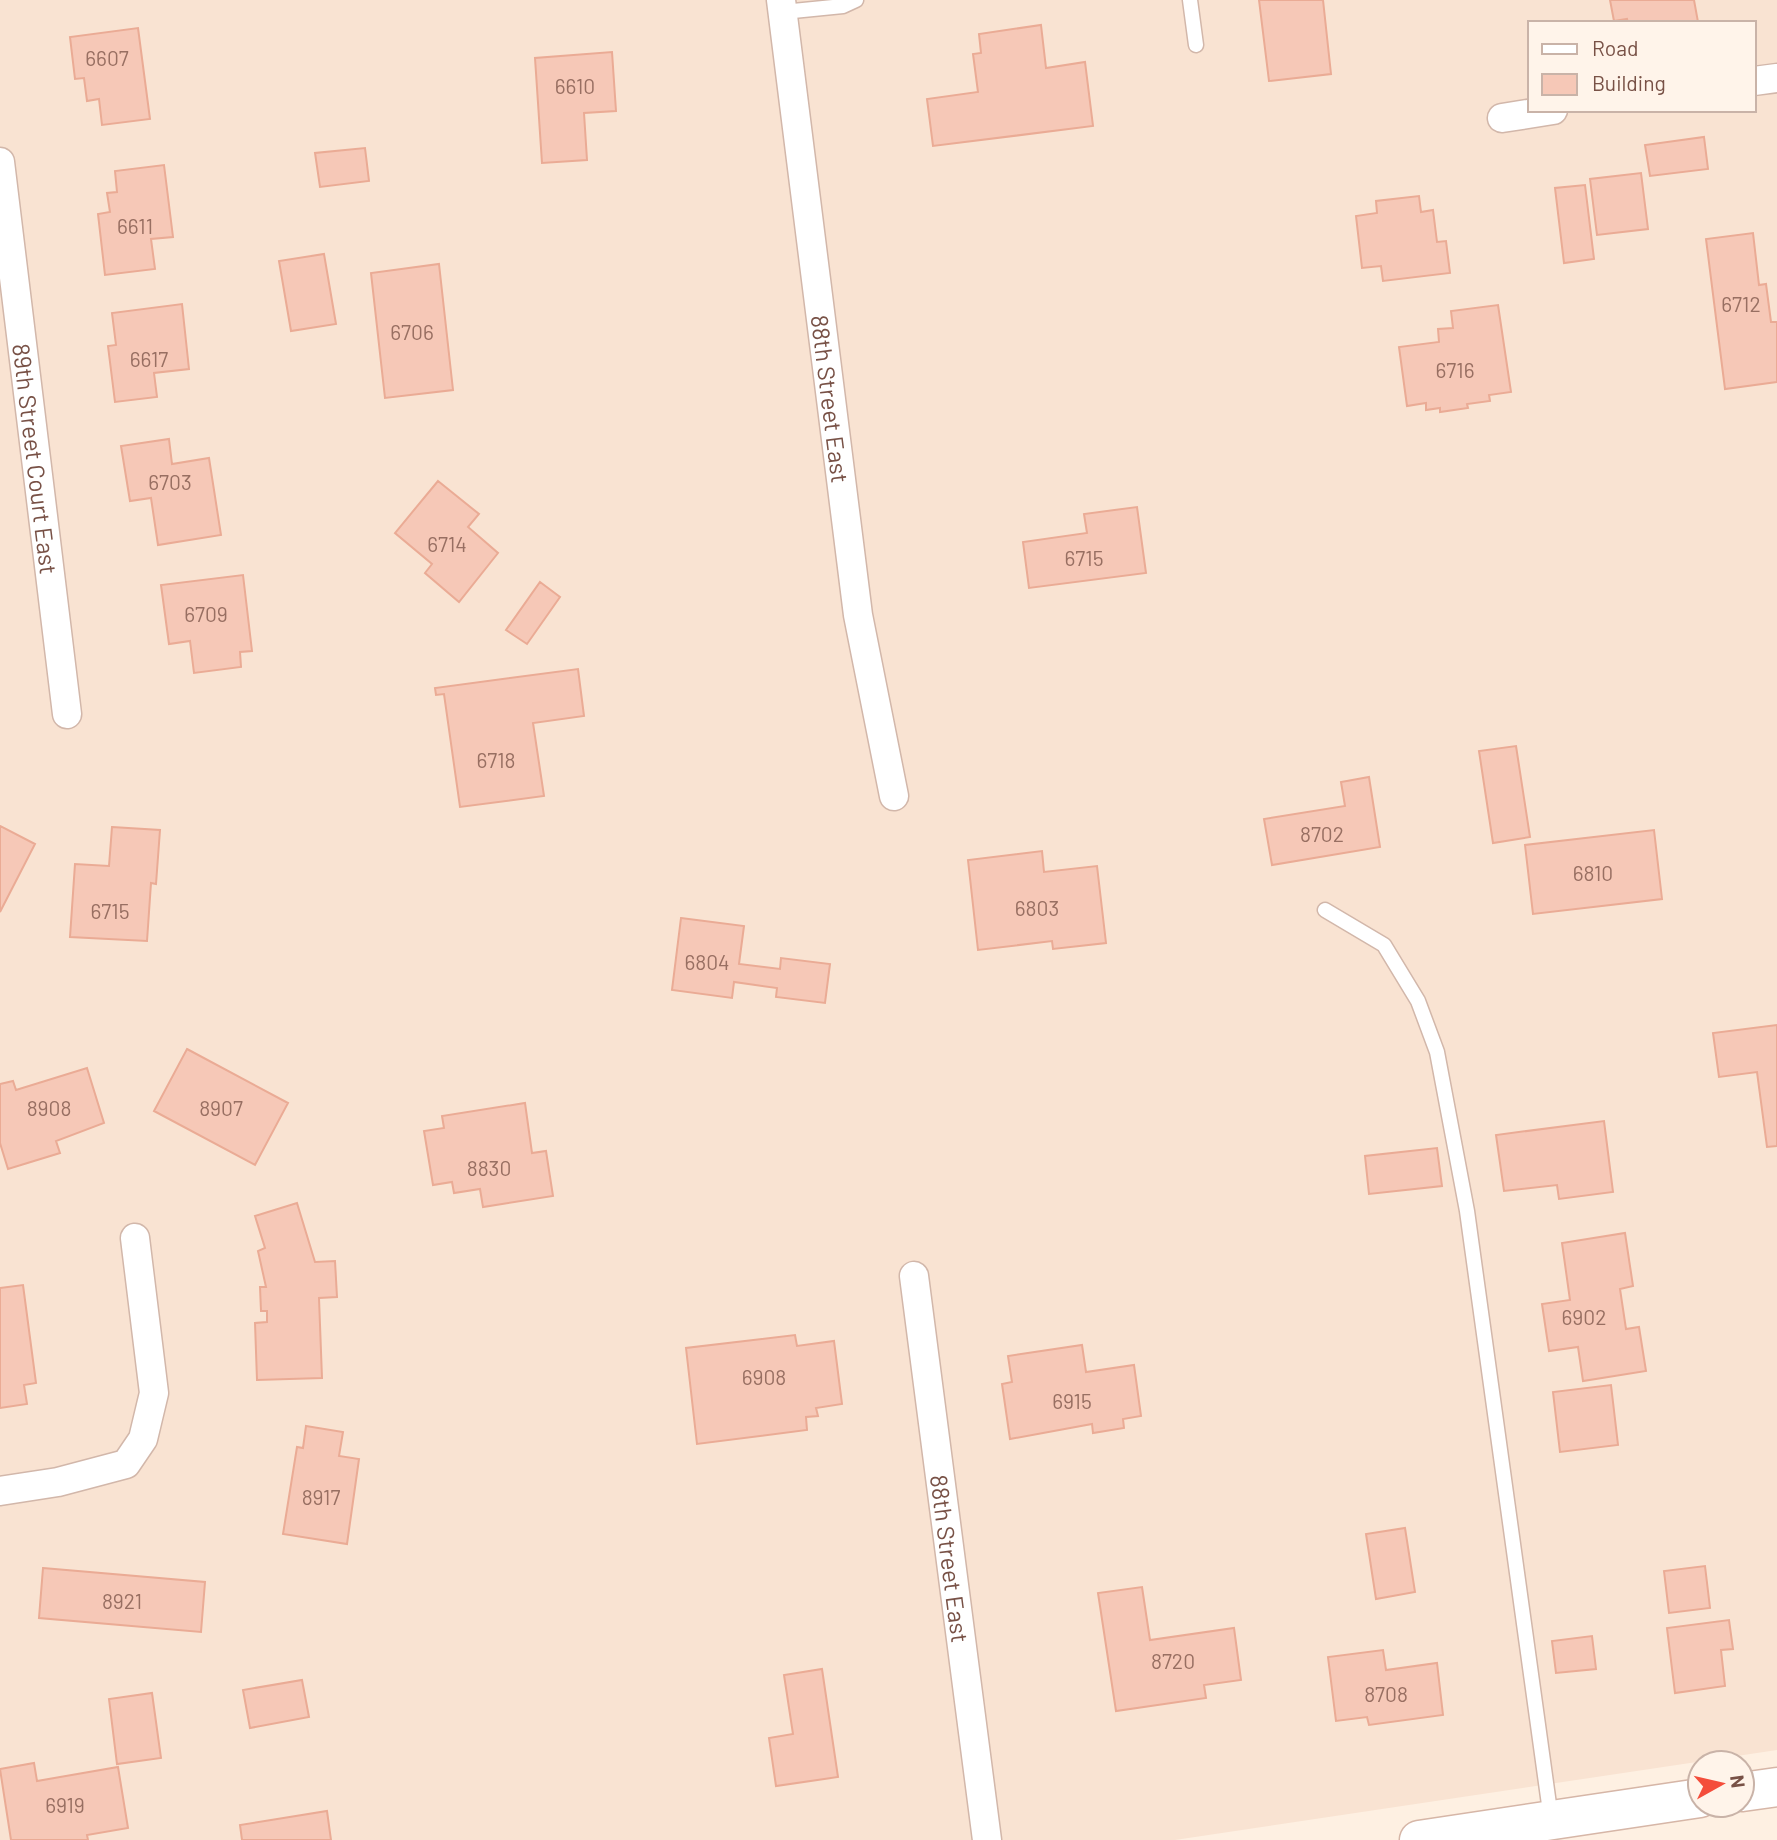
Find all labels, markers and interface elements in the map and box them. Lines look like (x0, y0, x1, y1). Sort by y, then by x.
legend (1528, 21, 1756, 112)
text: Road (1592, 35, 1638, 60)
house number: 6607 (85, 45, 129, 70)
text: Building (1592, 70, 1666, 95)
house number: 6610 (555, 73, 595, 98)
house number: 6611 (117, 213, 153, 238)
house number: 6712 (1721, 291, 1761, 316)
street label: 88th Street East (806, 313, 856, 485)
house number: 6706 (390, 319, 434, 344)
street label: 89th Street Court East (8, 342, 64, 576)
house number: 6617 (130, 346, 168, 371)
house number: 6716 (1436, 357, 1474, 382)
house number: 6703 (148, 469, 192, 494)
house number: 6714 (427, 531, 467, 556)
house number: 6715 (1065, 545, 1103, 570)
house number: 6709 (184, 601, 228, 626)
house number: 6718 (476, 747, 516, 772)
house number: 8702 (1300, 821, 1344, 846)
house number: 6810 (1573, 860, 1613, 885)
house number: 6803 (1015, 895, 1059, 920)
house number: 6715 (91, 898, 129, 923)
house number: 6804 (684, 949, 730, 974)
house number: 8908 (27, 1095, 71, 1120)
house number: 8907 (199, 1095, 243, 1120)
house number: 8830 (467, 1155, 511, 1180)
house number: 6902 (1562, 1304, 1606, 1329)
house number: 6908 (742, 1364, 786, 1389)
house number: 6915 (1052, 1388, 1092, 1413)
street label: 88th Street East (925, 1473, 976, 1644)
house number: 8917 (302, 1484, 340, 1509)
house number: 8921 (102, 1588, 142, 1613)
house number: 8720 (1151, 1648, 1195, 1673)
house number: 8708 (1364, 1681, 1408, 1706)
north arrow (1686, 1749, 1756, 1819)
text: N (1726, 1774, 1751, 1789)
house number: 6919 (45, 1792, 85, 1817)

